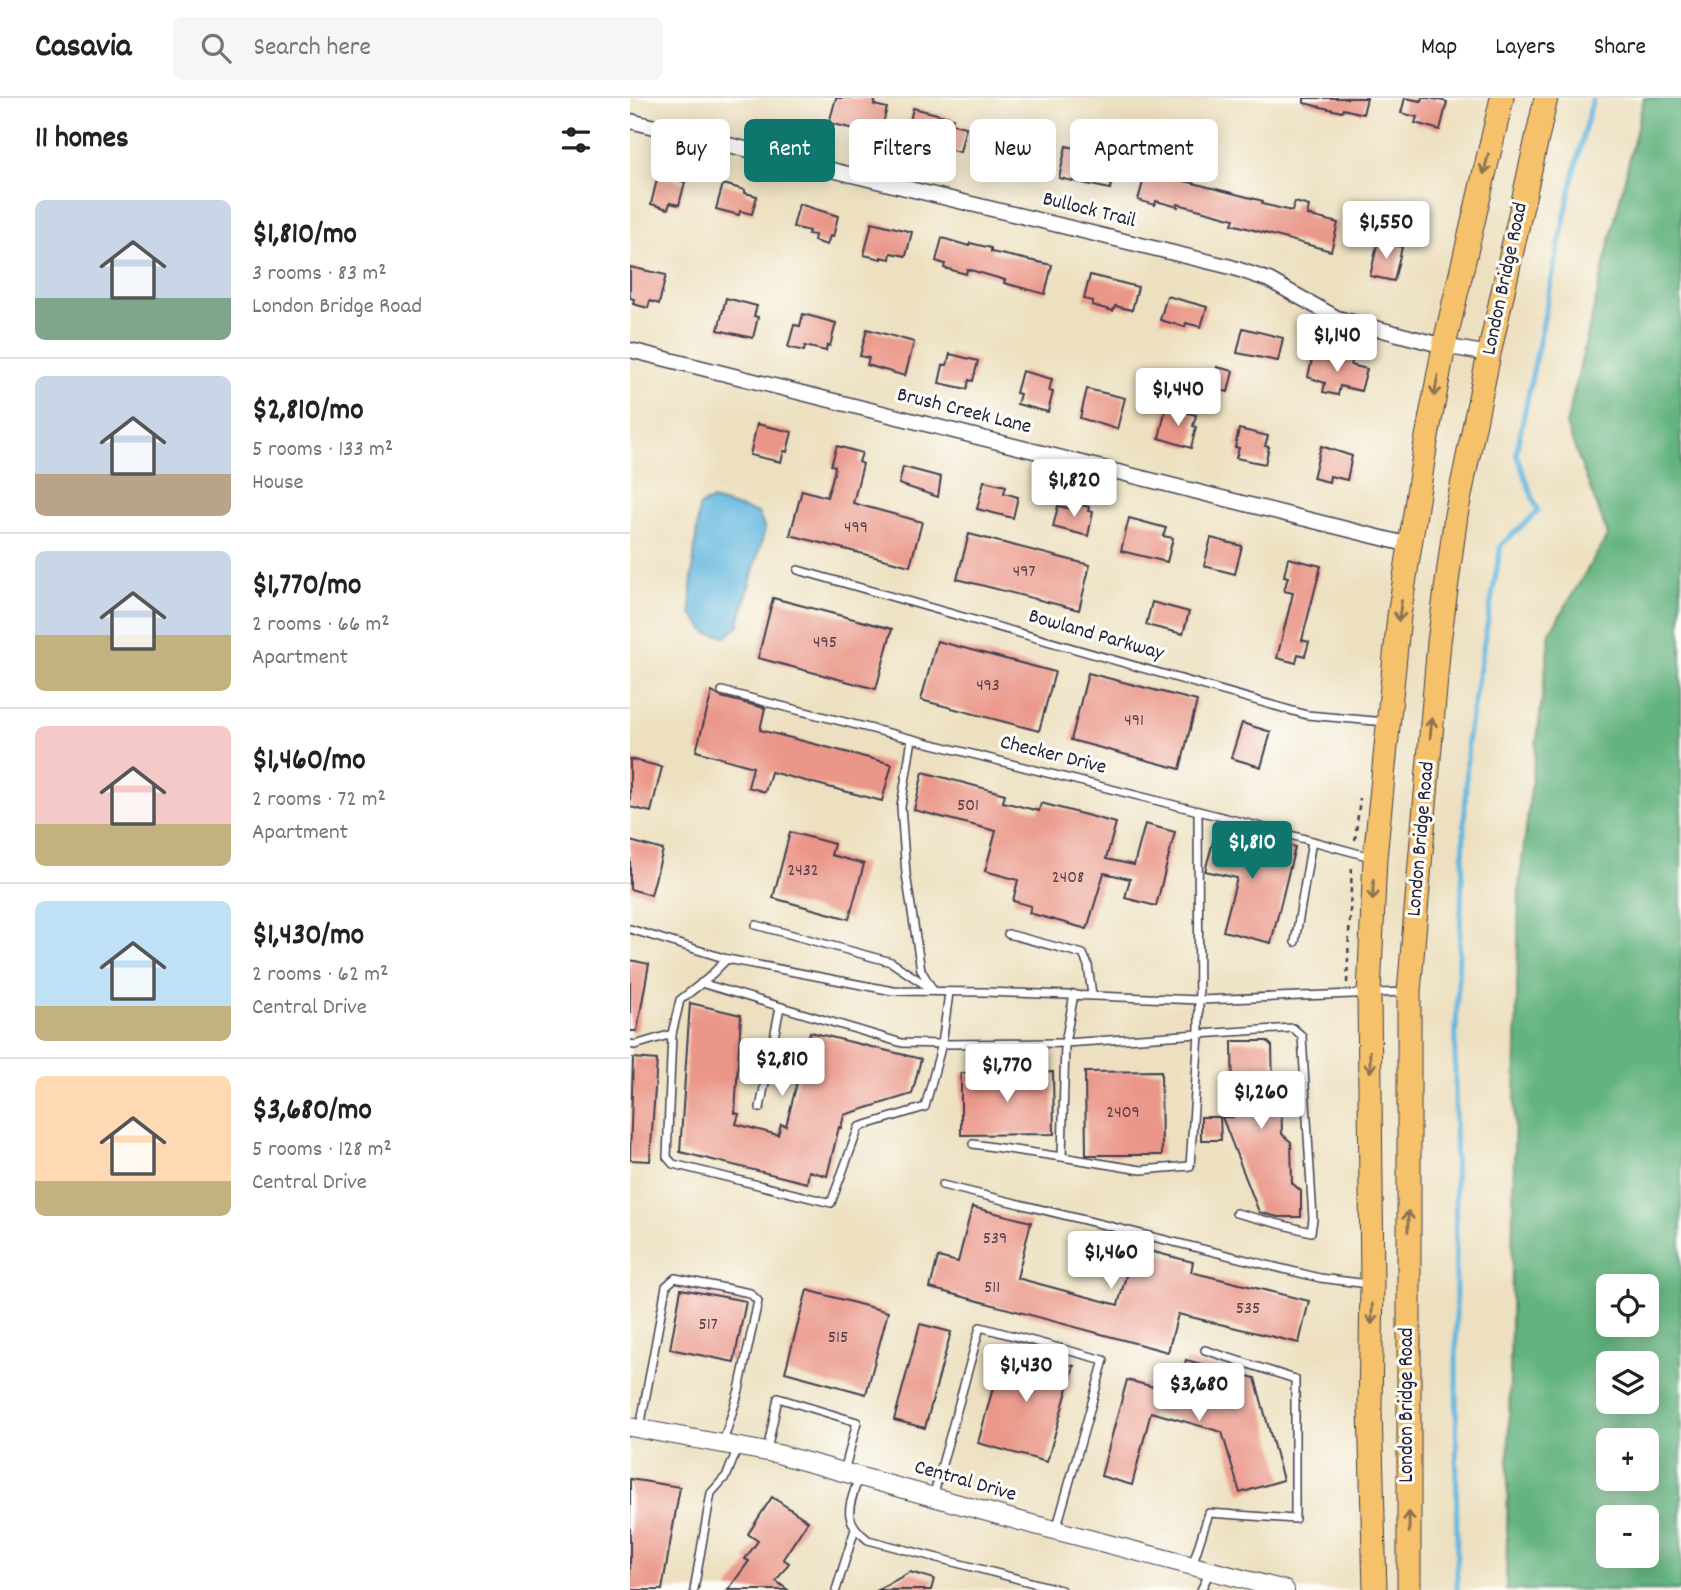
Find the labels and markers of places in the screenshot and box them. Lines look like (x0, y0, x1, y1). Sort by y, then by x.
pin: $1,550 (1329, 202, 1443, 261)
pin: $1,140 (1280, 314, 1394, 374)
pin: $1,440 (1121, 368, 1235, 428)
pin: $1,820 (1017, 460, 1131, 519)
pin: $1,810 (1195, 822, 1309, 881)
pin: $2,810 (725, 1038, 839, 1098)
pin: $1,770 (950, 1044, 1064, 1104)
pin: $1,260 (1204, 1072, 1318, 1131)
pin: $1,460 (1054, 1232, 1168, 1291)
pin: $1,430 (969, 1344, 1083, 1404)
pin: $3,680 (1142, 1364, 1256, 1423)

